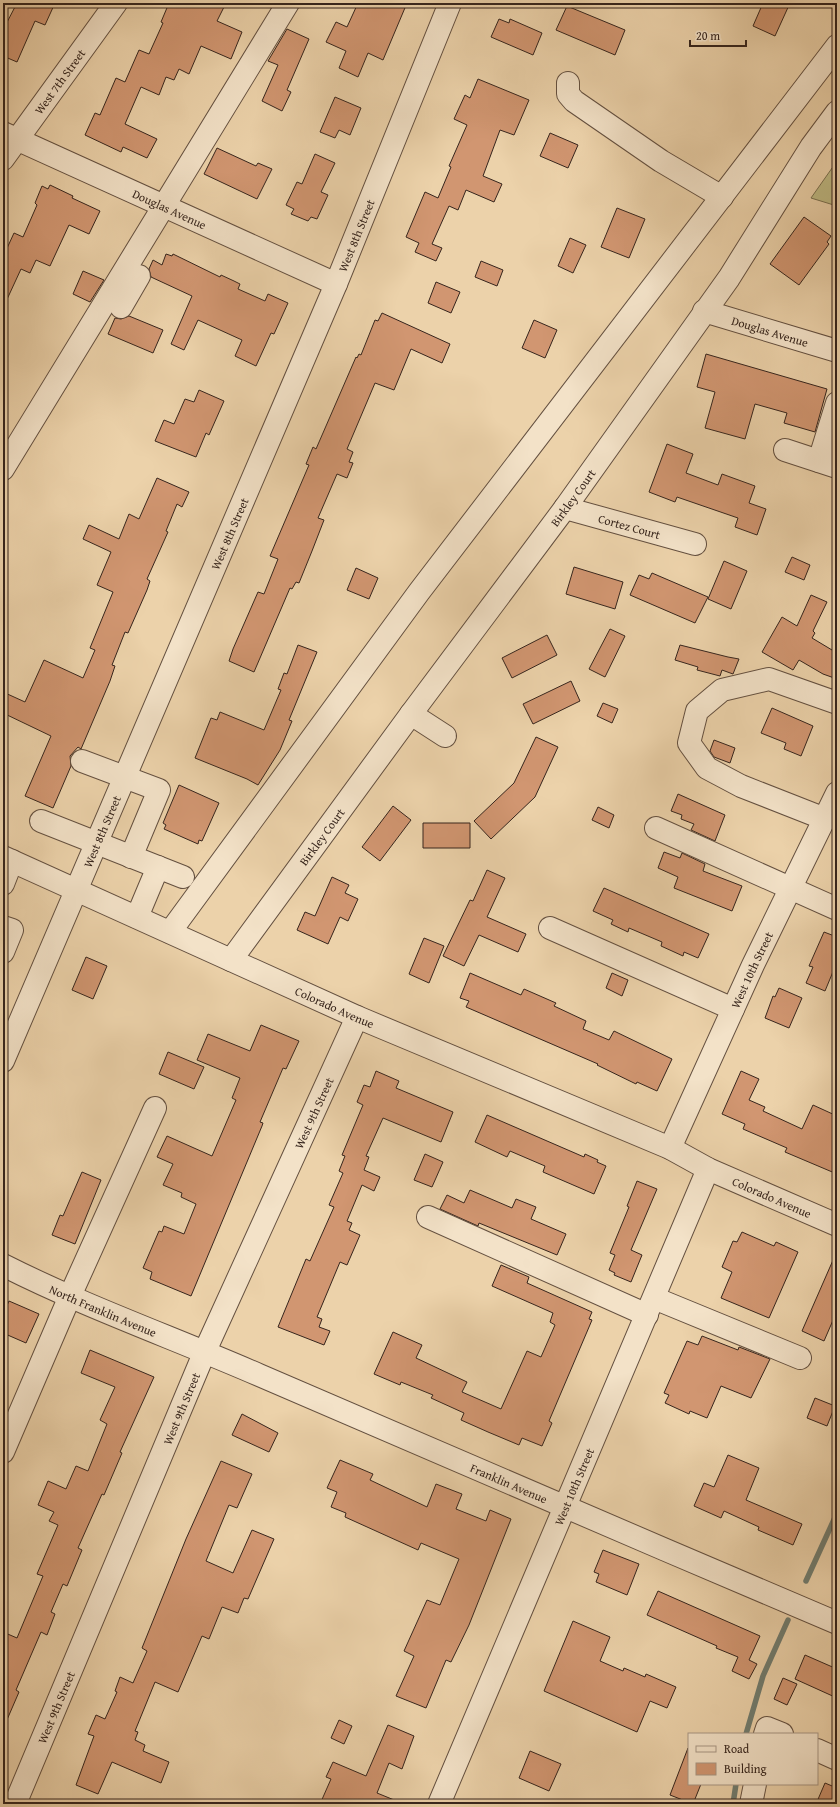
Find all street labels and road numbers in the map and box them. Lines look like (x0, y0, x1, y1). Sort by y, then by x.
street label: West 7th Street (30, 45, 89, 117)
street label: Douglas Avenue (130, 184, 210, 233)
street label: West 8th Street (333, 196, 378, 274)
street label: Douglas Avenue (730, 311, 811, 351)
street label: Birkley Court (546, 465, 599, 530)
street label: West 8th Street (206, 494, 252, 572)
street label: Cortez Court (597, 509, 663, 543)
street label: West 8th Street (79, 792, 125, 870)
street label: Birkley Court (295, 804, 349, 869)
street label: West 10th Street (726, 928, 777, 1011)
street label: Colorado Avenue (293, 982, 377, 1032)
street label: West 9th Street (290, 1074, 337, 1151)
street label: Colorado Avenue (730, 1172, 815, 1222)
street label: North Franklin Avenue (47, 1280, 160, 1340)
street label: West 9th Street (158, 1369, 204, 1447)
street label: West 10th Street (550, 1444, 598, 1528)
street label: Franklin Avenue (468, 1459, 551, 1507)
street label: West 9th Street (33, 1668, 79, 1746)

